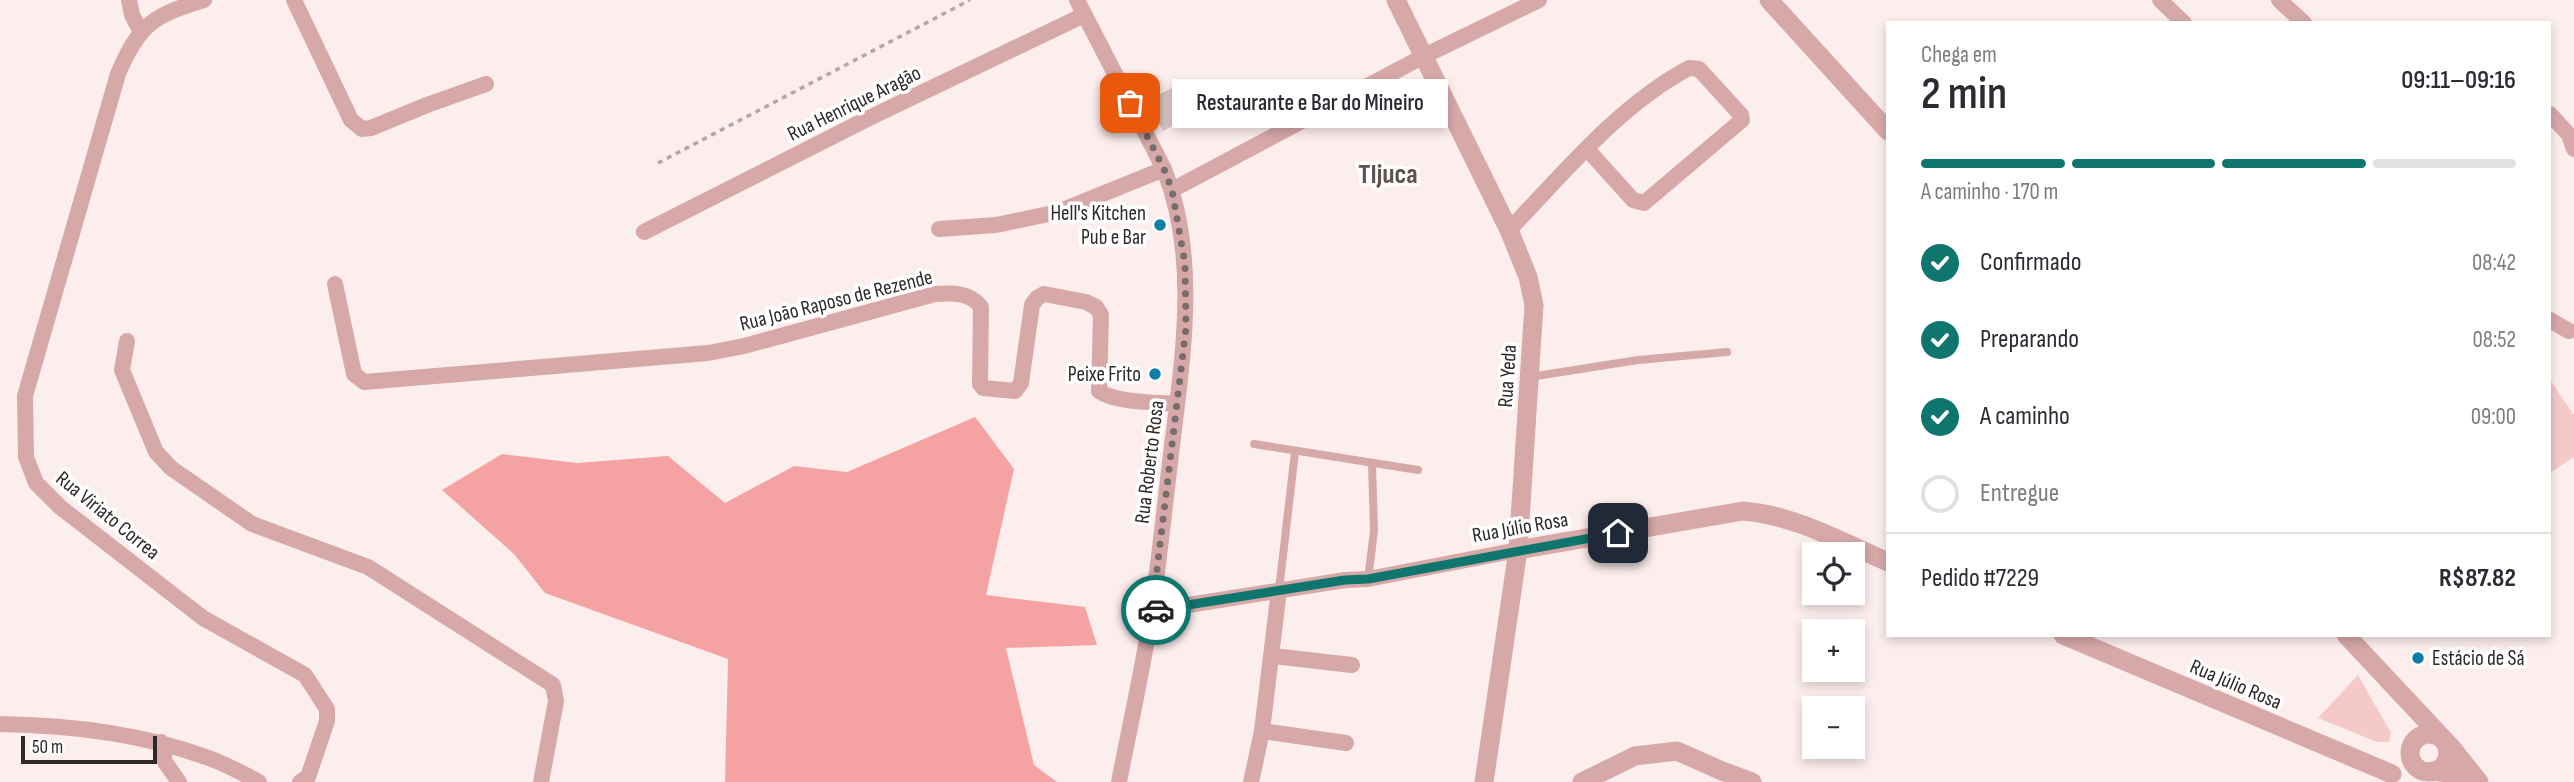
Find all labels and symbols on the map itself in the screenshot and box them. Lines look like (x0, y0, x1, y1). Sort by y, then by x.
street label: Rua Henrique Aragão (783, 60, 925, 147)
pin (1100, 73, 1160, 133)
callout: Restaurante e Bar do Mineiro (1172, 78, 1448, 128)
district label: TIjuca (1358, 158, 1418, 191)
place label: Hell's Kitchen Pub e Bar (1050, 201, 1146, 250)
marker: Hell's Kitchen Pub e Bar (1152, 217, 1168, 233)
street label: Rua João Raposo de Rezende (737, 264, 935, 337)
street label: Rua Yeda (1493, 344, 1522, 408)
place label: Peixe Frito (1068, 362, 1141, 387)
marker: Peixe Frito (1147, 366, 1163, 382)
street label: Rua Roberto Rosa (1130, 399, 1169, 525)
street label: Rua Viriato Correa (51, 466, 165, 565)
pin (1588, 503, 1648, 563)
street label: Rua Júlio Rosa (1470, 507, 1570, 548)
courier (1121, 575, 1191, 645)
place label: Estácio de Sá (2432, 646, 2525, 671)
marker: Estácio de Sá (2410, 650, 2426, 666)
street label: Rua Júlio Rosa (2186, 654, 2285, 715)
scale bar (21, 733, 158, 765)

